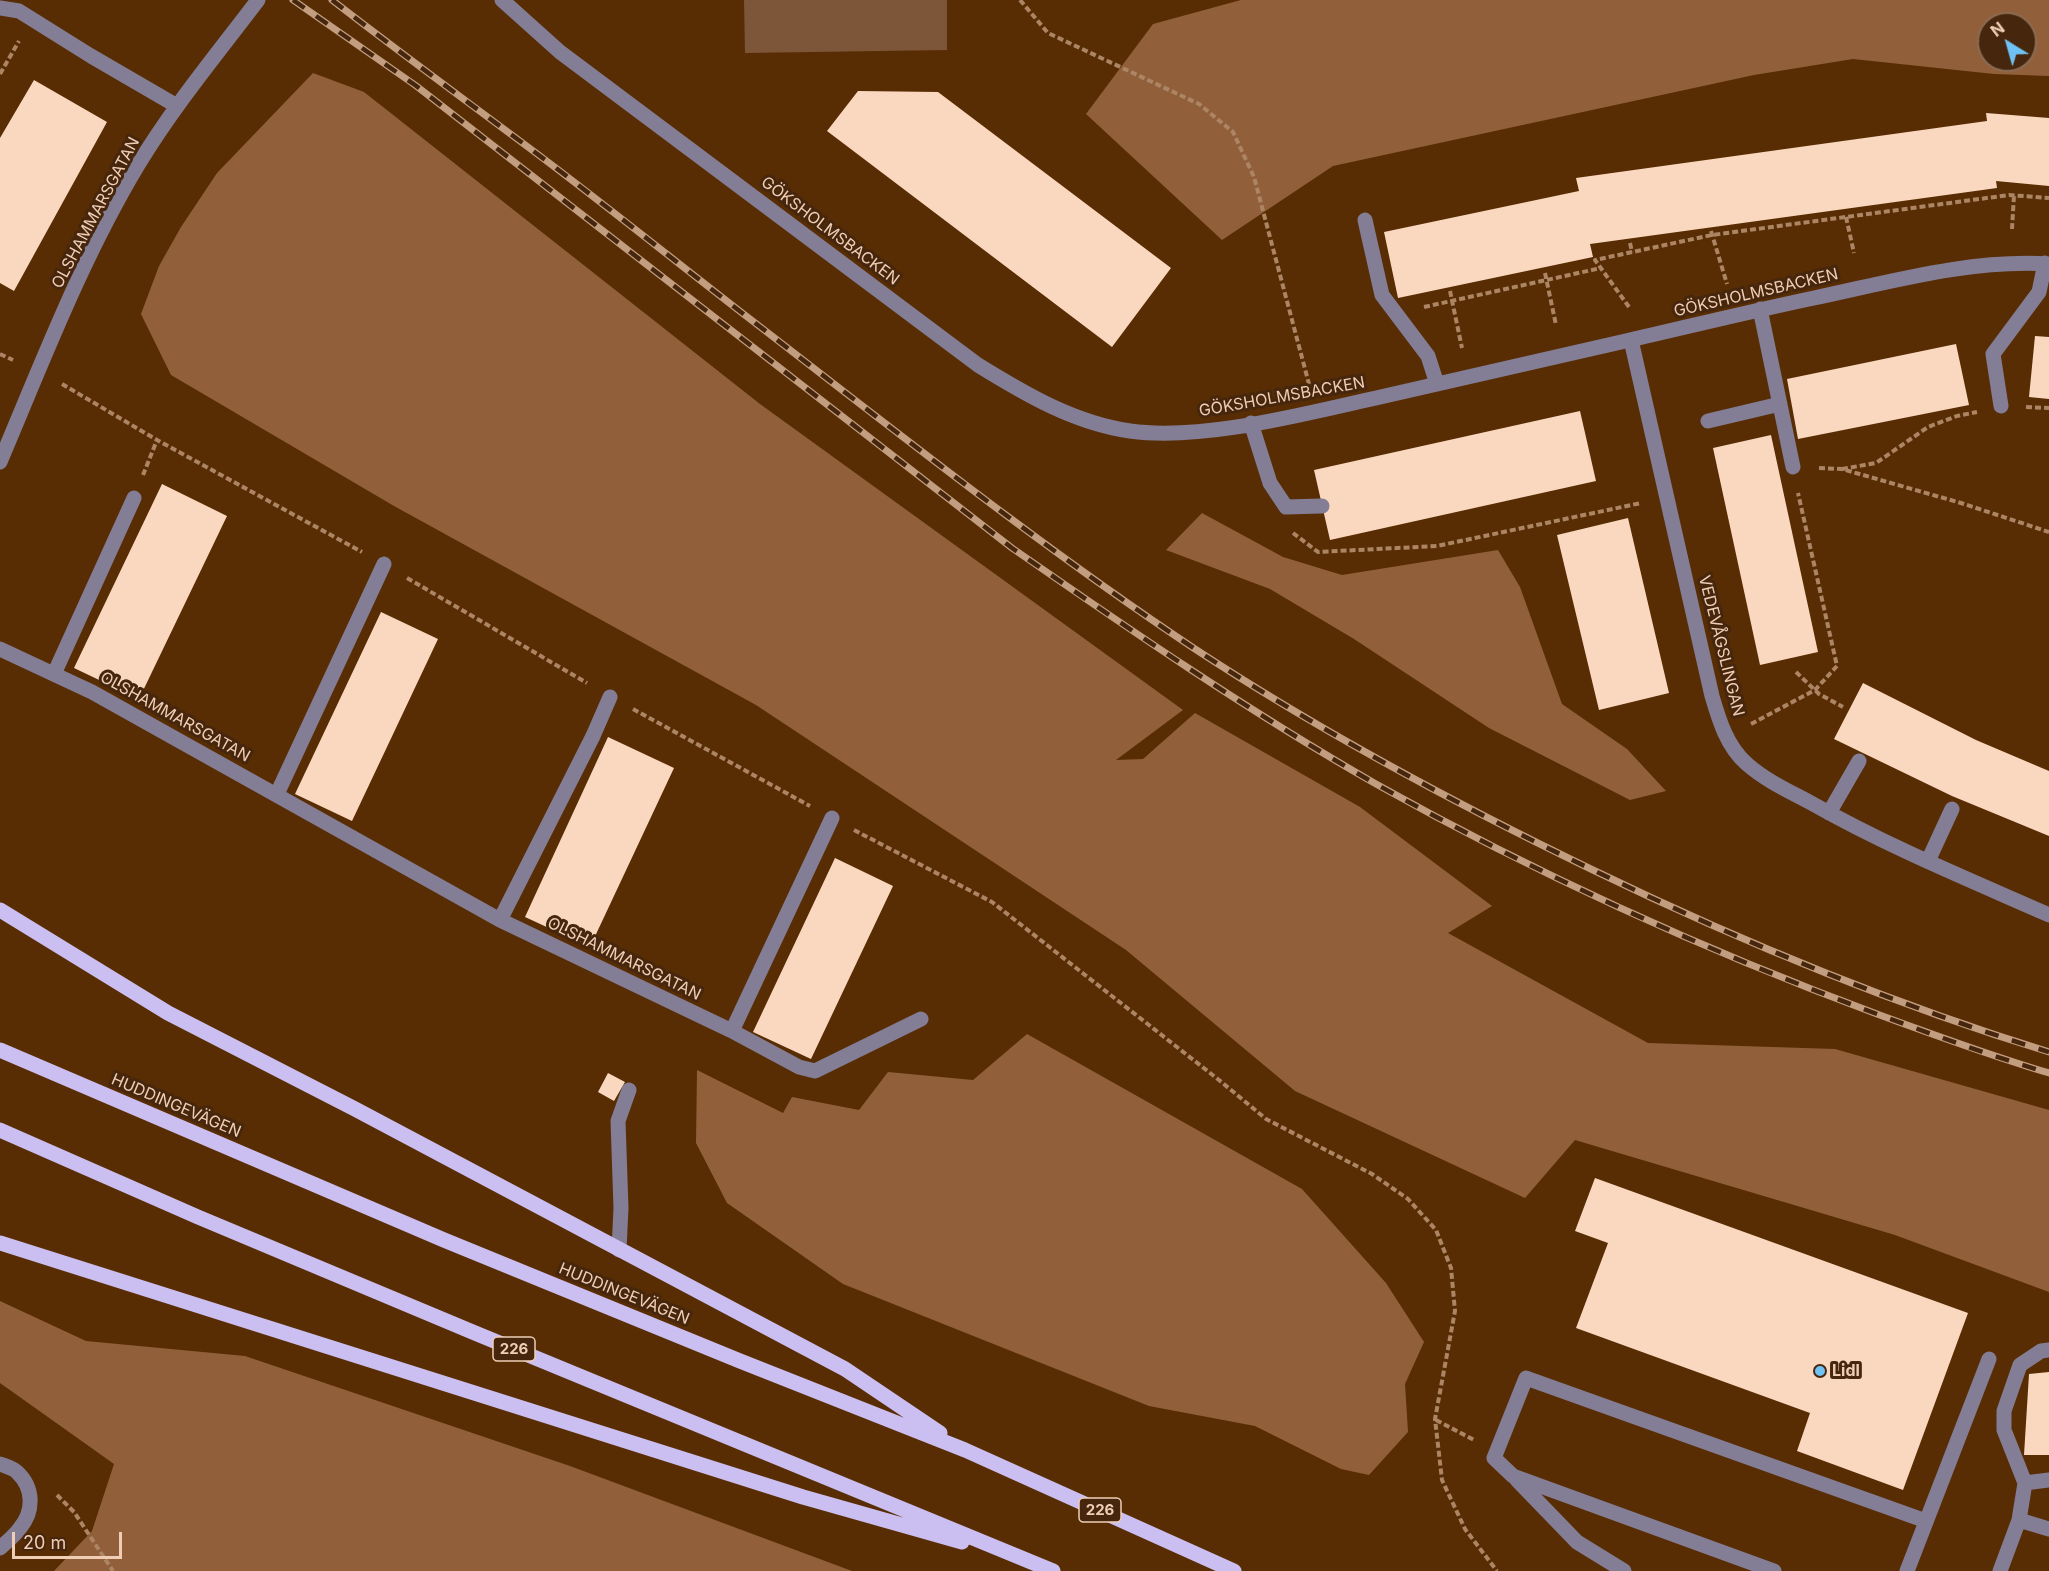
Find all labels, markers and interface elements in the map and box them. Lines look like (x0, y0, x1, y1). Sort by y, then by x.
north arrow (1977, 12, 2037, 72)
text: N (1986, 18, 2008, 41)
street label: OLSHAMMARSGATAN (48, 134, 144, 292)
street label: GÖKSHOLMSBACKEN (757, 173, 903, 289)
street label: GÖKSHOLMSBACKEN (1672, 265, 1840, 321)
street label: GÖKSHOLMSBACKEN (1198, 373, 1366, 421)
street label: VEDEVÅGSLINGAN (1694, 574, 1748, 718)
street label: OLSHAMMARSGATAN (97, 668, 253, 766)
street label: OLSHAMMARSGATAN (544, 913, 704, 1005)
street label: HUDDINGEVÄGEN (108, 1070, 244, 1142)
street label: HUDDINGEVÄGEN (556, 1259, 692, 1329)
road number: 226 (493, 1337, 535, 1361)
place label: Lidl (1832, 1361, 1860, 1381)
marker: Lidl (1813, 1364, 1827, 1378)
road number: 226 (1079, 1498, 1121, 1522)
scale bar (15, 1520, 124, 1558)
text: 20 m (23, 1532, 66, 1553)

